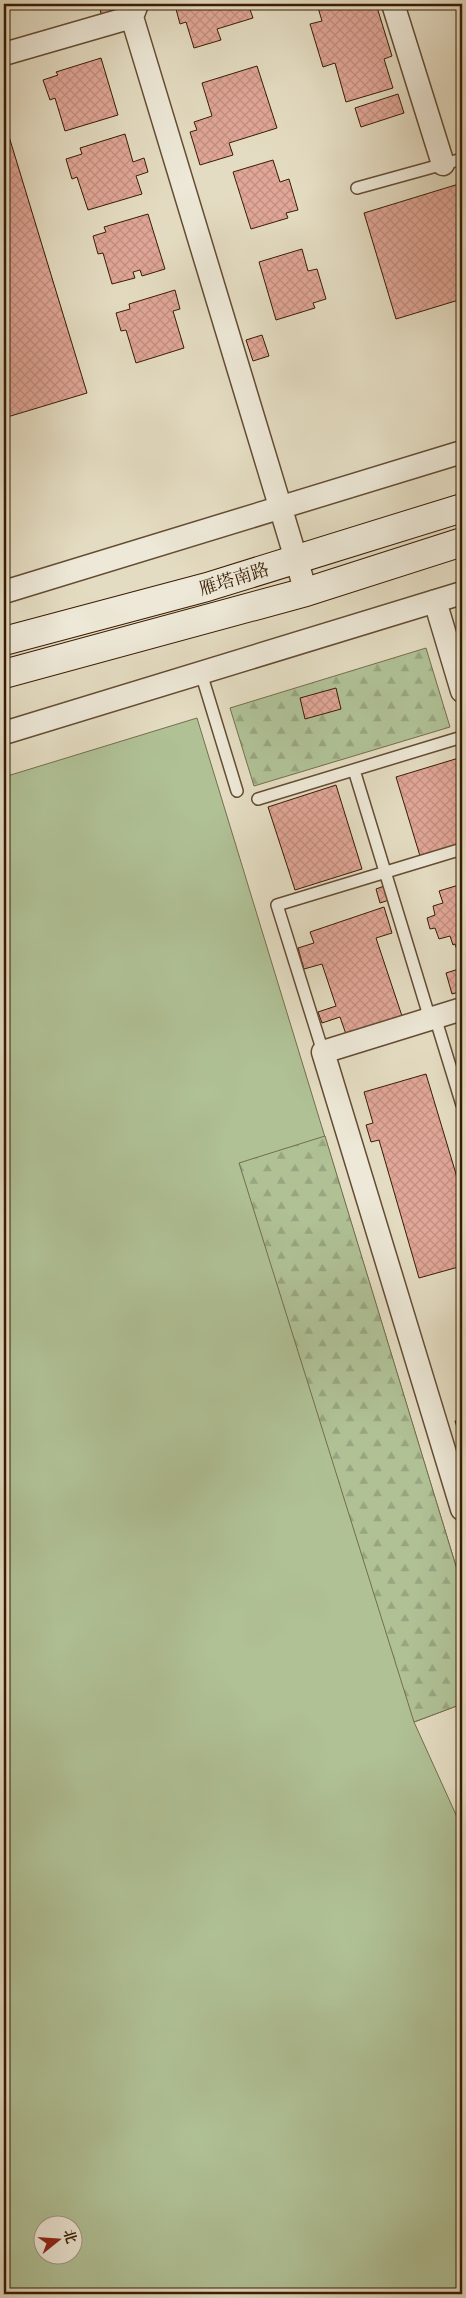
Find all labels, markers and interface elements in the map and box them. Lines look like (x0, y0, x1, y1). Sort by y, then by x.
street label: 雁塔南路 (197, 559, 272, 600)
north arrow (32, 2216, 82, 2266)
text: 北 (60, 2227, 80, 2246)

